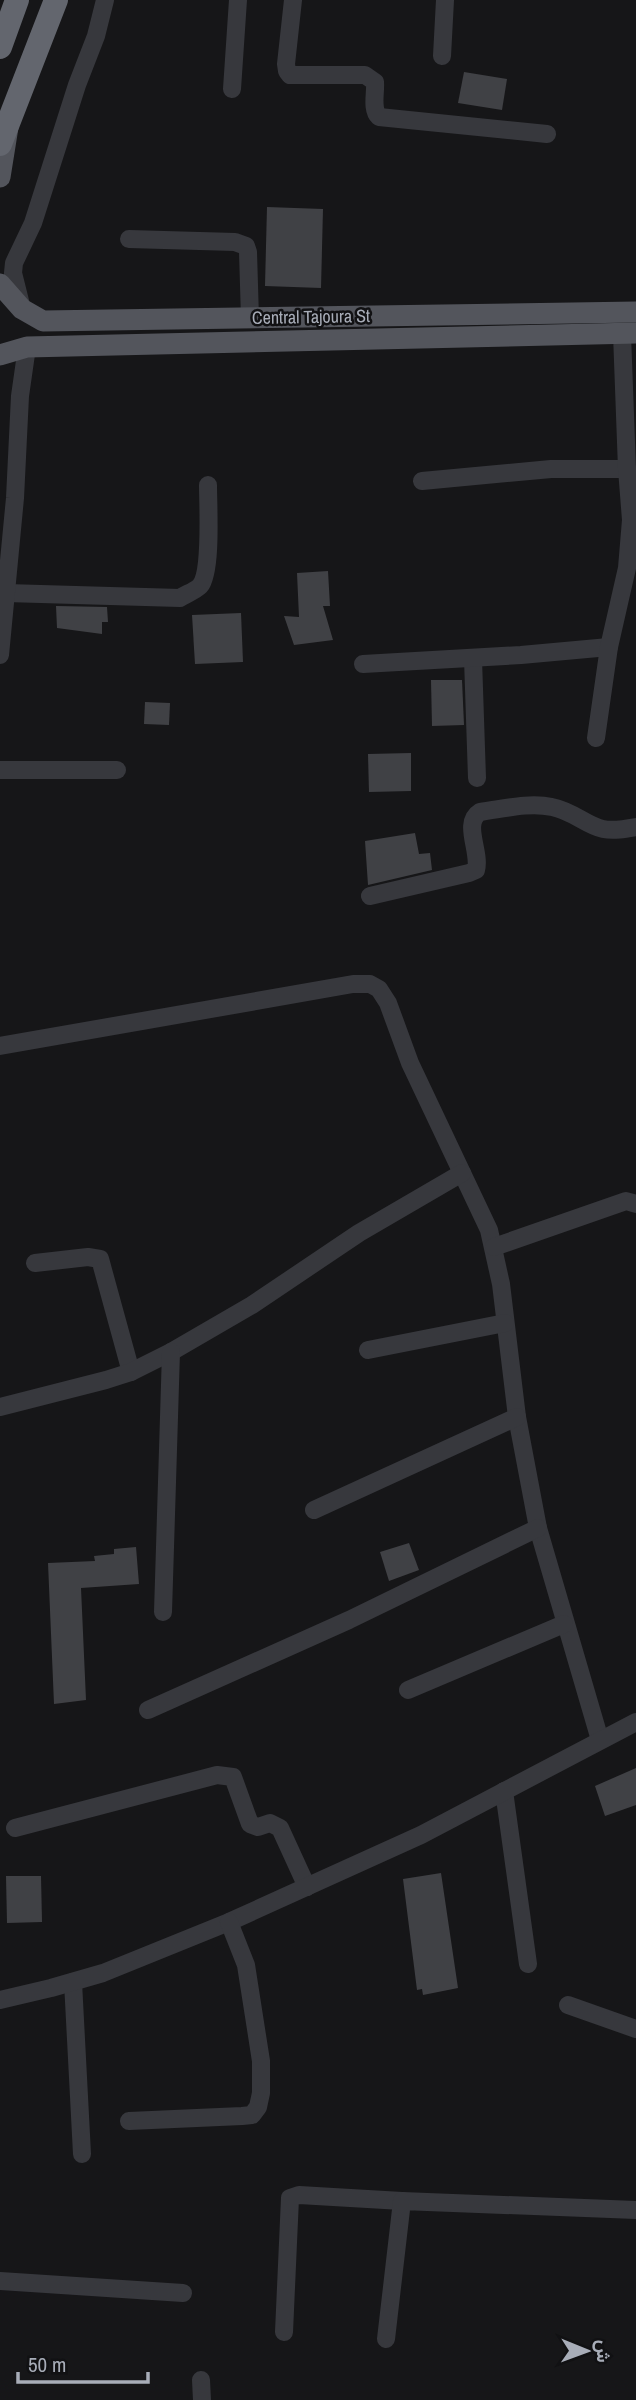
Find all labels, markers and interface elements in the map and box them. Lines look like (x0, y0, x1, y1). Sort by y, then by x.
street label: Central Tajoura St (252, 303, 370, 330)
north arrow (552, 2316, 622, 2386)
scale bar (18, 2340, 147, 2384)
text: ش (591, 2340, 617, 2363)
text: 50 m (28, 2350, 66, 2379)

